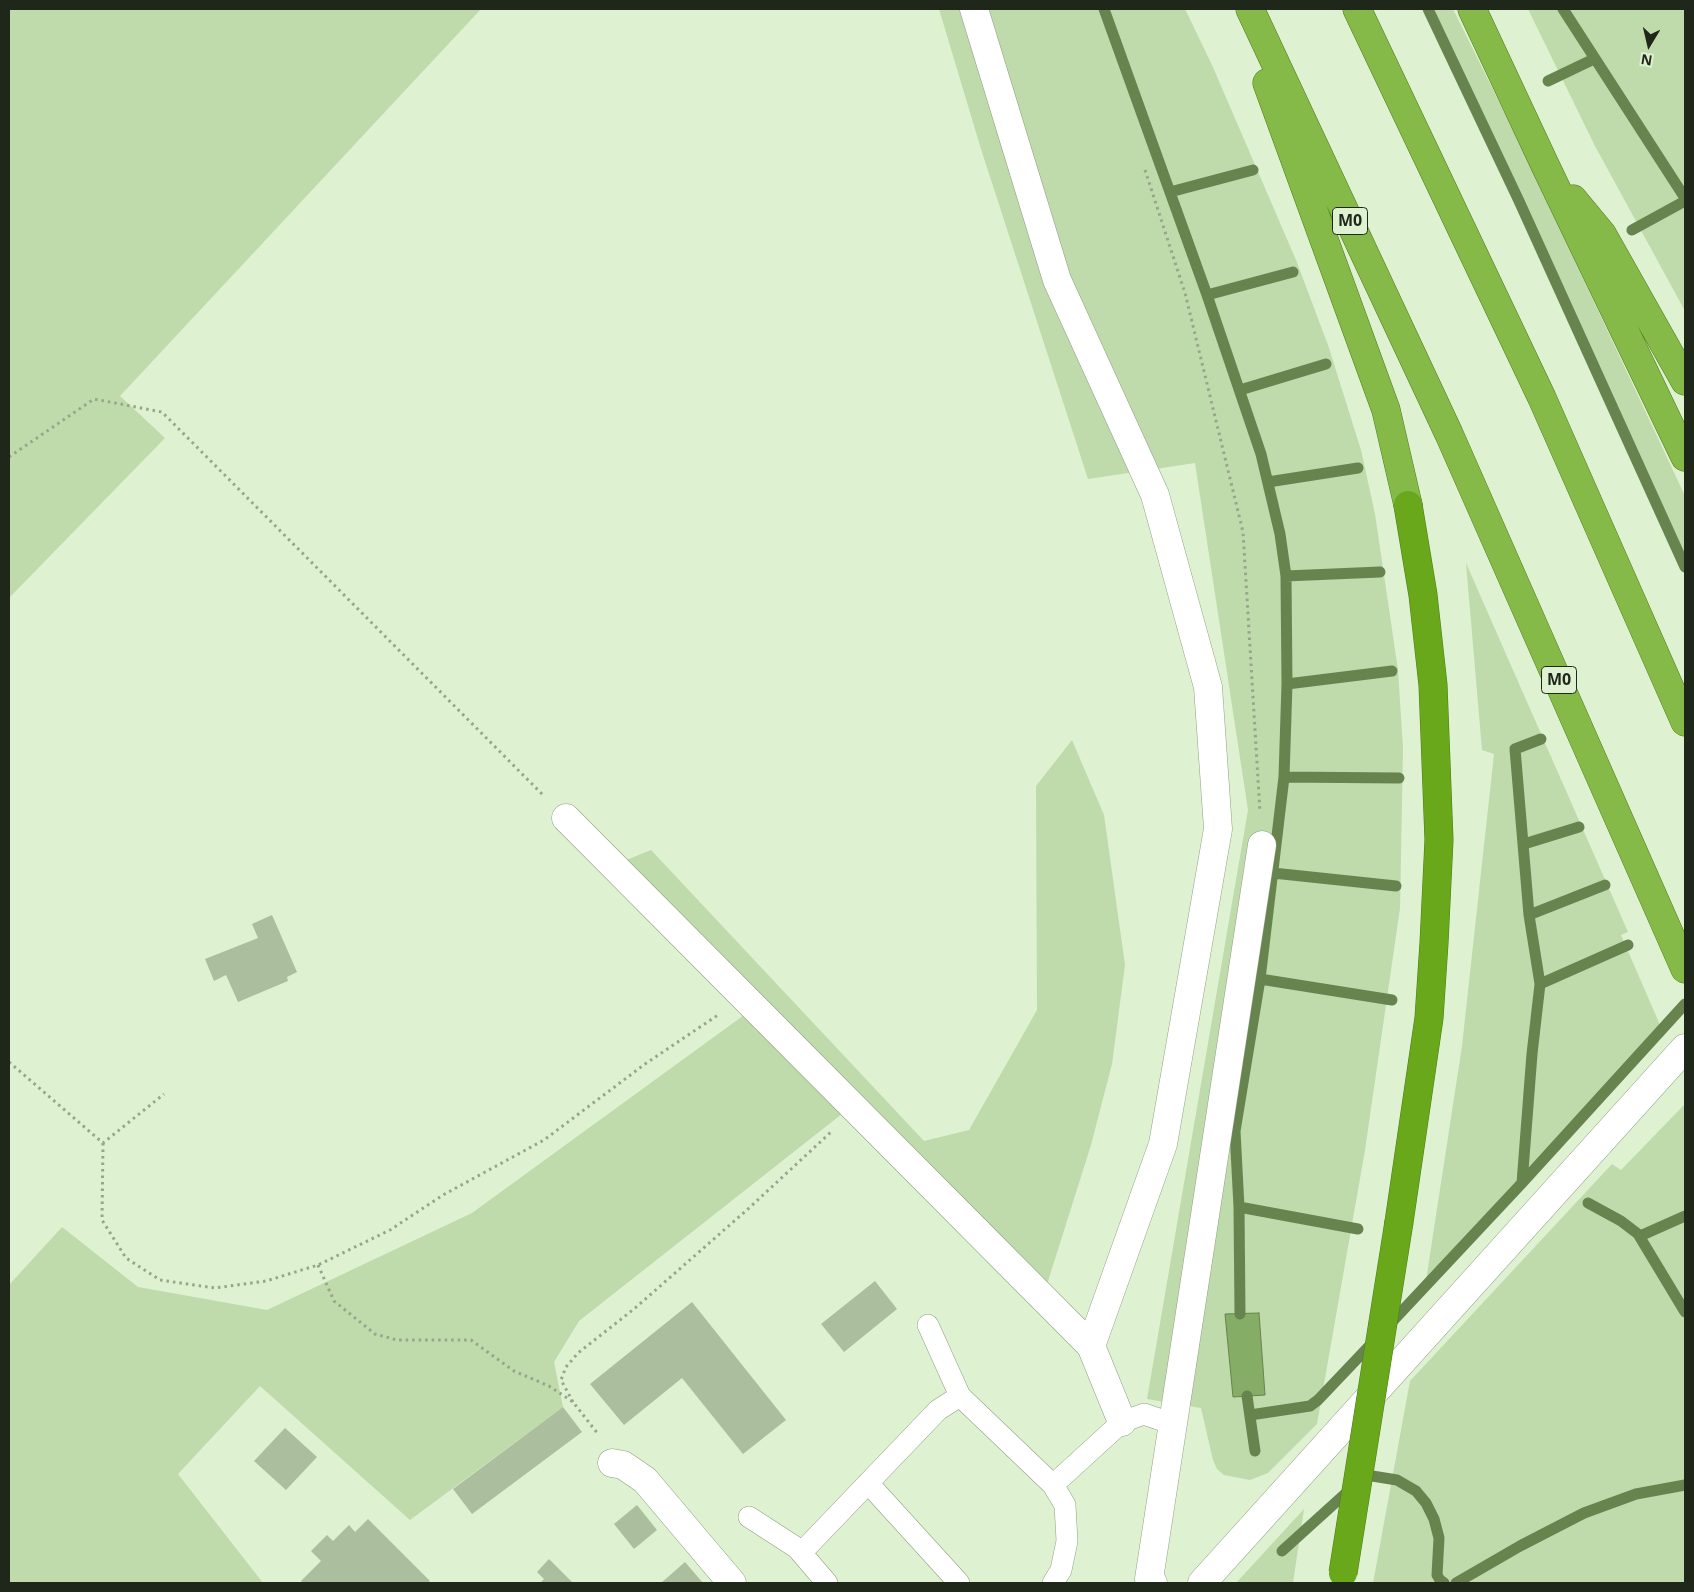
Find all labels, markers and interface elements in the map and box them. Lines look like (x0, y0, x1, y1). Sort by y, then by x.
north arrow (1624, 20, 1674, 70)
text: N (1639, 50, 1654, 71)
road number: M0 (1332, 208, 1368, 235)
road number: M0 (1542, 666, 1576, 694)

